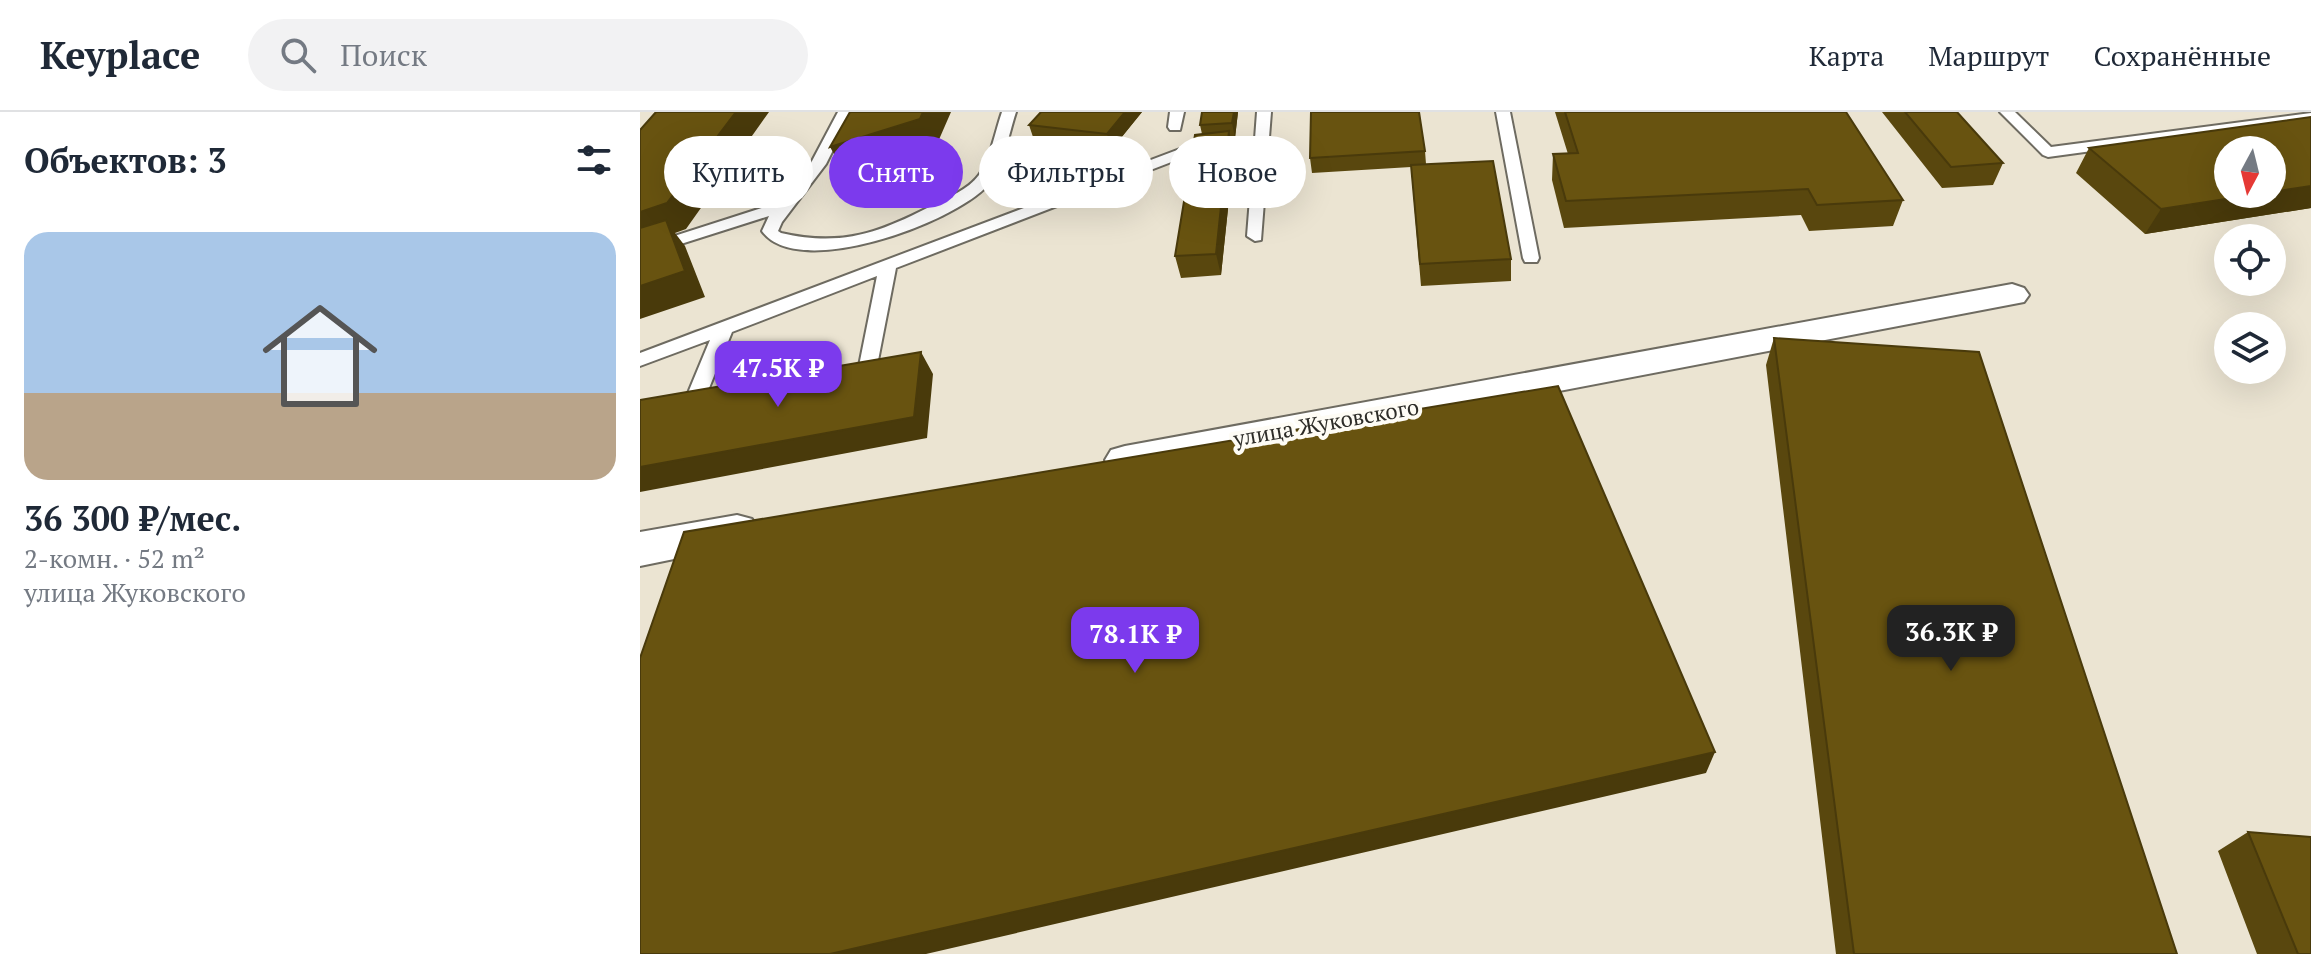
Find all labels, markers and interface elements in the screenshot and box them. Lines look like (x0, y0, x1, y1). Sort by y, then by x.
search box (248, 19, 808, 91)
text: Keyplace (40, 30, 200, 80)
icon: search (276, 33, 320, 77)
text: Поиск (340, 35, 427, 75)
text: Карта (1809, 37, 1884, 74)
text: Маршрут (1928, 37, 2050, 74)
text: Сохранённые (2094, 37, 2271, 74)
chip: Купить (664, 136, 813, 208)
chip: Снять (829, 136, 963, 208)
chip: Фильтры (979, 136, 1153, 208)
chip: Новое (1169, 136, 1306, 208)
north arrow (2214, 136, 2286, 208)
map controls (2214, 136, 2286, 384)
text: Объектов: 3 (24, 138, 227, 183)
icon: filters (572, 138, 616, 182)
button: locate (2214, 224, 2286, 296)
icon: home (248, 284, 392, 428)
button: layers (2214, 312, 2286, 384)
pin: 47.5K ₽ (704, 341, 852, 409)
text: 47.5K ₽ (733, 350, 823, 384)
street label: улица Жуковского (1230, 391, 1421, 453)
text: 36 300 ₽/мес. (24, 496, 241, 541)
text: 2-комн. · 52 m² (24, 541, 205, 575)
text: улица Жуковского (24, 575, 246, 609)
pin: 36.3K ₽ (1877, 605, 2025, 673)
pin: 78.1K ₽ (1061, 607, 1209, 675)
text: 36.3K ₽ (1905, 614, 1997, 648)
text: 78.1K ₽ (1089, 616, 1181, 650)

